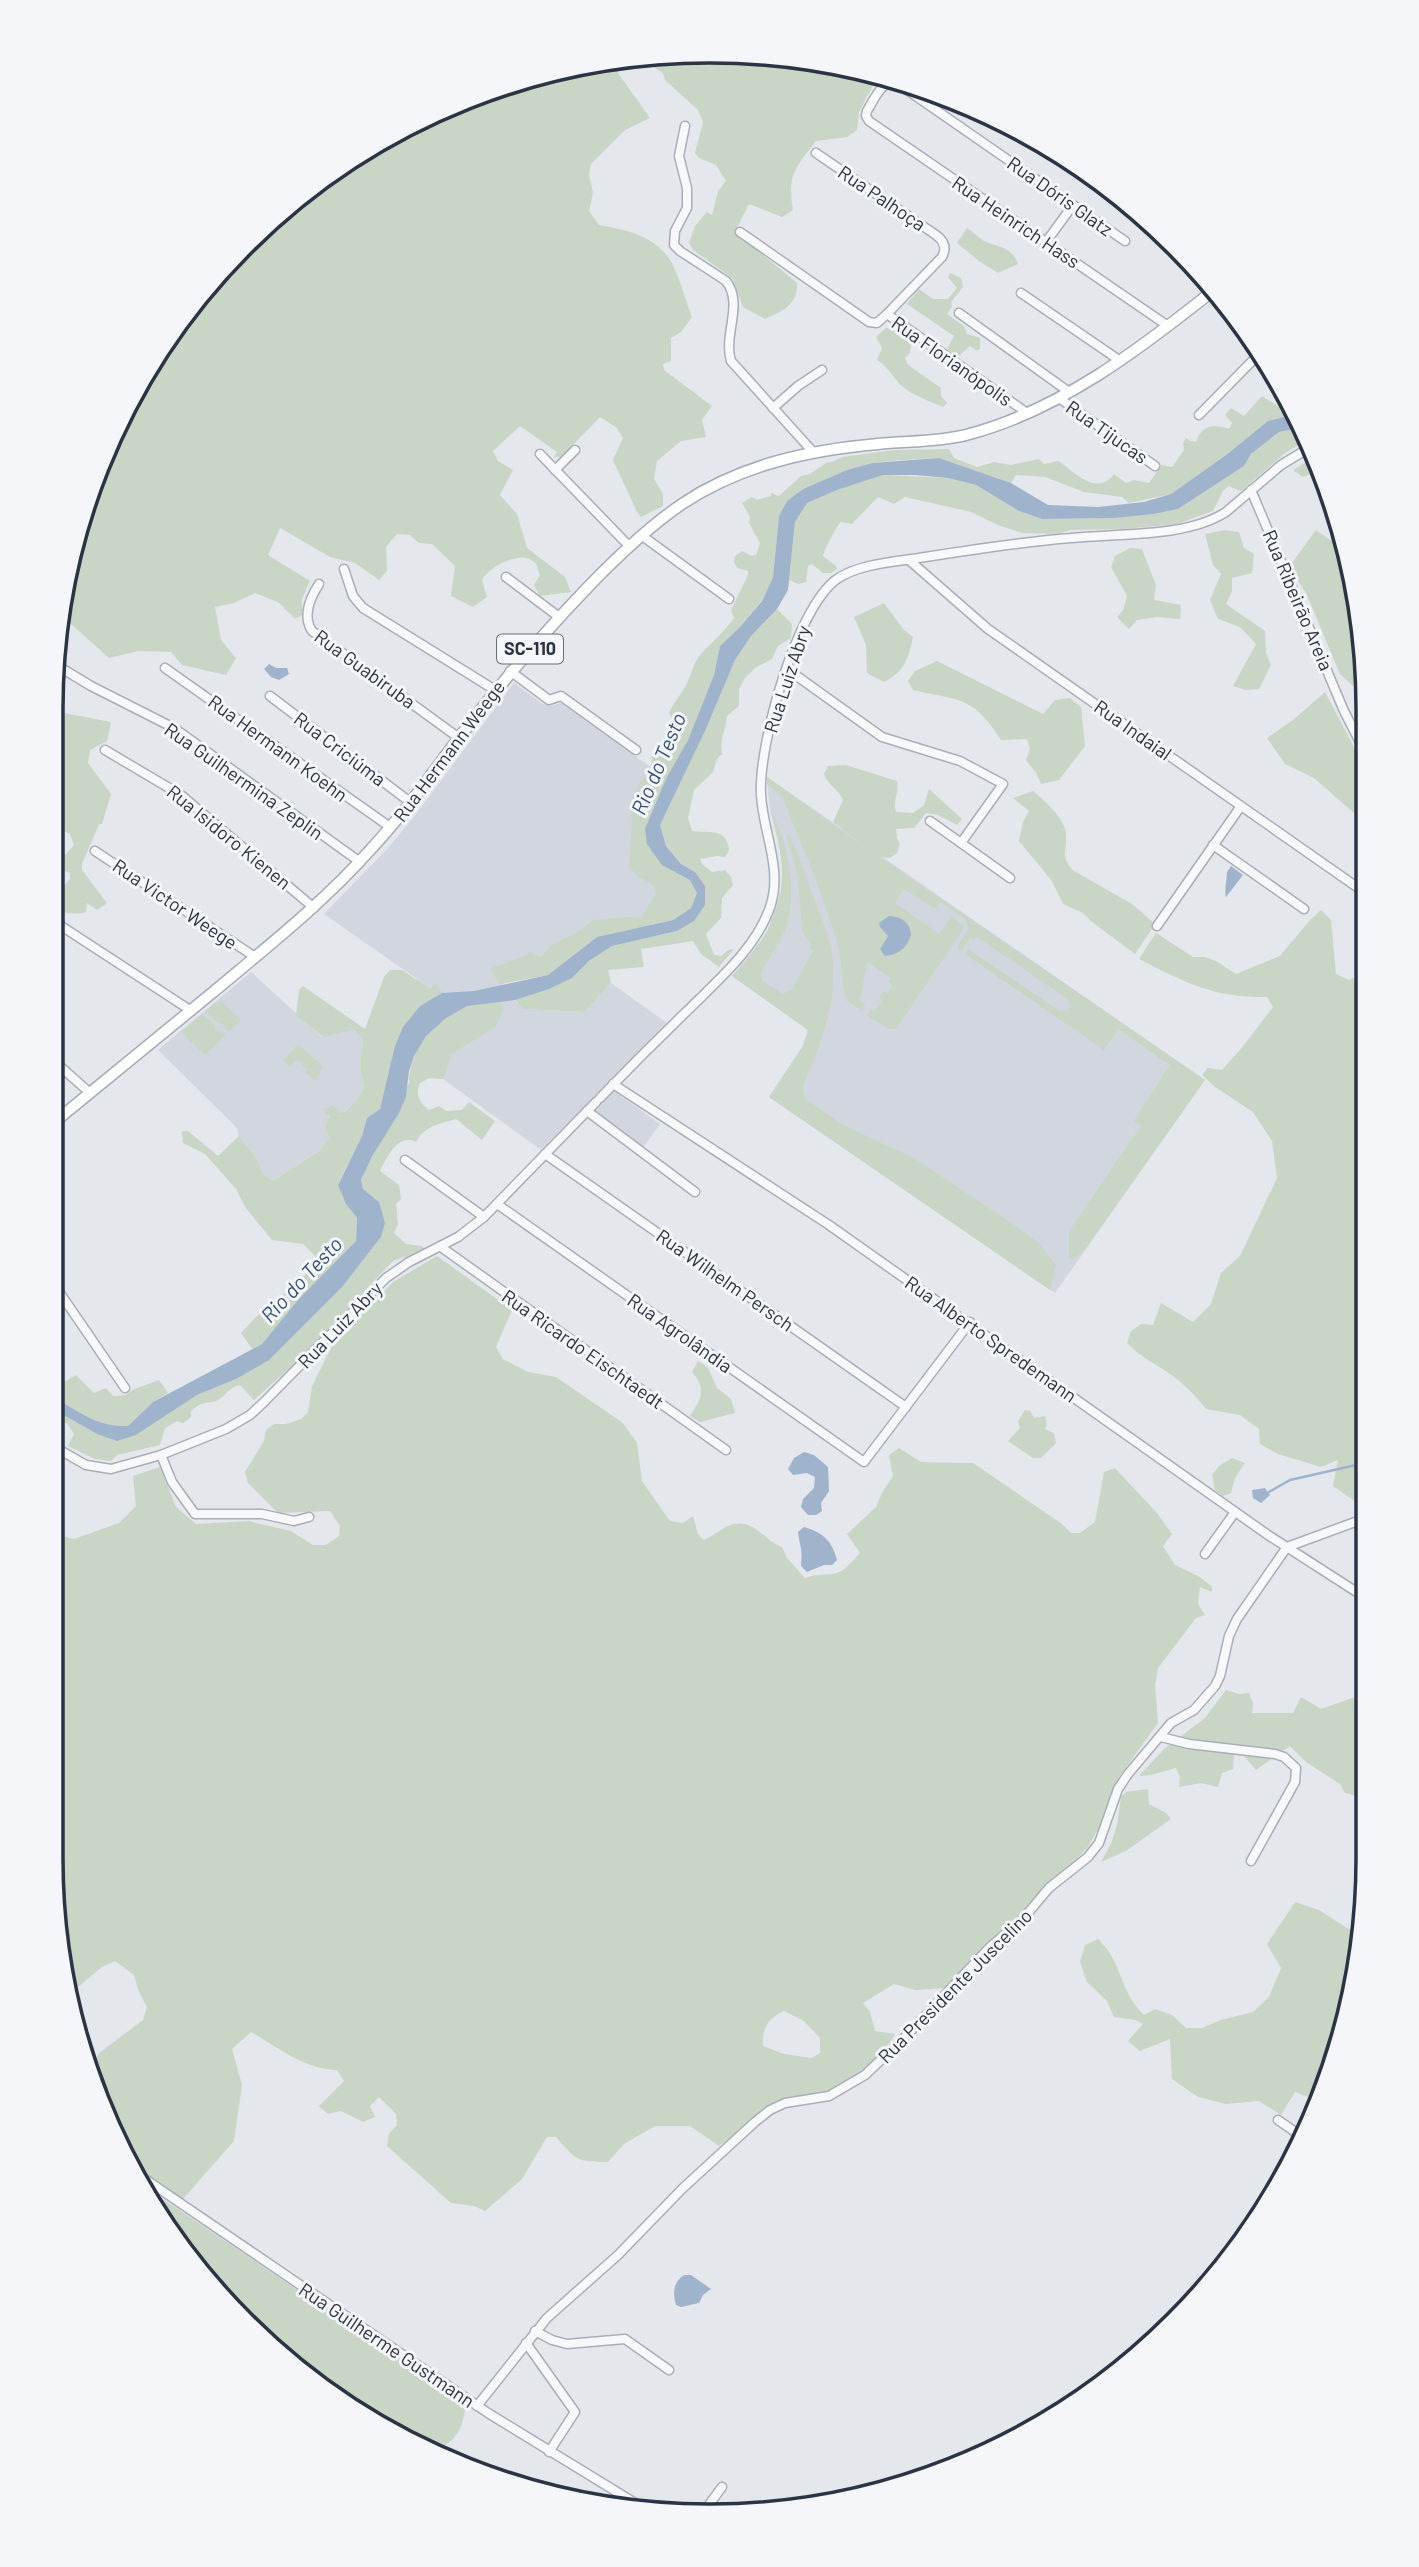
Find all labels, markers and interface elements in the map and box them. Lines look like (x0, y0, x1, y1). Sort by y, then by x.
street label: Rua Dóris Glatz (1003, 151, 1117, 240)
street label: Rua Palhoça (834, 160, 930, 235)
street label: Rua Heinrich Hass (948, 170, 1084, 273)
street label: Rua Florianópolis (888, 311, 1017, 411)
street label: Rua Tijucas (1062, 395, 1153, 468)
street label: Rua Ribeirão Areia (1258, 526, 1338, 674)
street label: Rua Luiz Abry (758, 622, 815, 735)
street label: Rua Guabiruba (310, 624, 420, 713)
road number: SC-110 (497, 634, 563, 664)
street label: Rua Hermann Weege (388, 676, 509, 826)
street label: Rua Hermann Koehn (204, 689, 353, 806)
street label: Rua Indaial (1090, 695, 1176, 765)
street label: Rua Criciúma (290, 707, 391, 791)
water label: Rio do Testo (625, 709, 690, 818)
street label: Rua Guilhermina Zeplin (161, 717, 328, 844)
street label: Rua Isidoro Kienen (163, 780, 296, 894)
street label: Rua Victor Weege (109, 853, 242, 954)
street label: Rua Wilhelm Persch (652, 1224, 798, 1336)
water label: Rio do Testo (255, 1231, 347, 1327)
street label: Rua Alberto Spredemann (901, 1271, 1082, 1407)
street label: Rua Luiz Abry (293, 1276, 387, 1373)
street label: Rua Ricardo Eischtaedt (498, 1284, 669, 1413)
street label: Rua Agrolândia (623, 1288, 737, 1377)
street label: Rua Presidente Juscelino (873, 1904, 1037, 2068)
street label: Rua Guilherme Gustmann (295, 2277, 479, 2412)

